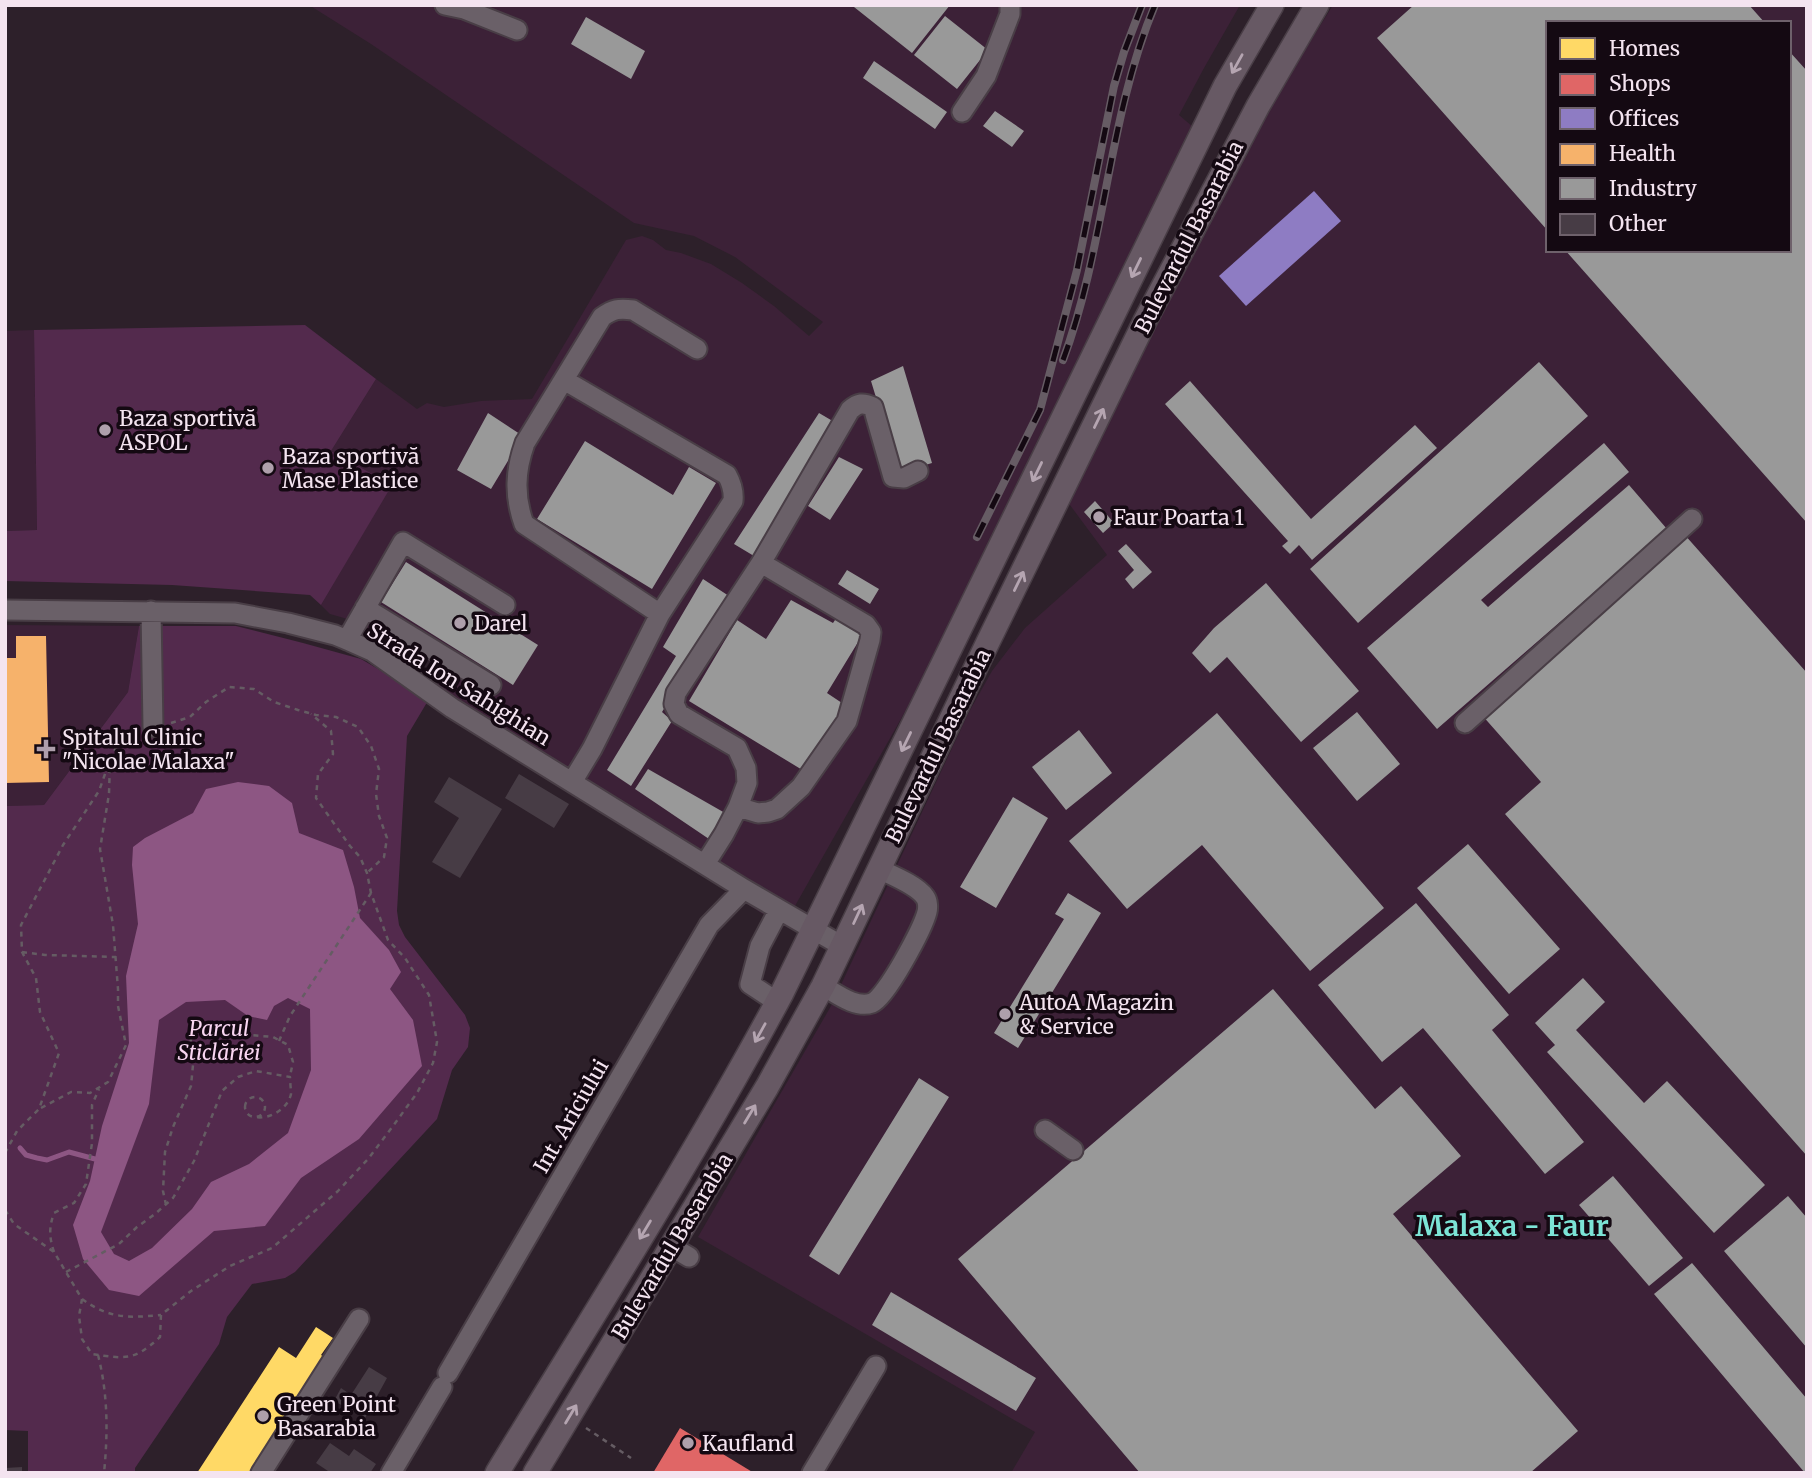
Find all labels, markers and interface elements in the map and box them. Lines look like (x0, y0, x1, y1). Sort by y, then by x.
legend (1546, 21, 1791, 252)
text: Homes (1609, 35, 1680, 62)
one-way arrow (1230, 53, 1243, 74)
text: Shops (1609, 70, 1671, 97)
text: Offices (1609, 105, 1679, 132)
street label: Bulevardul Basarabia (1129, 136, 1249, 338)
text: Health (1609, 140, 1676, 167)
text: Industry (1609, 175, 1698, 202)
text: Other (1609, 210, 1667, 237)
one-way arrow (1129, 257, 1143, 278)
place label: Baza sportivă ASPOL (118, 405, 256, 456)
one-way arrow (1092, 408, 1106, 429)
marker: Baza sportivă ASPOL (97, 422, 113, 438)
place label: Baza sportivă Mase Plastice (282, 443, 419, 494)
marker: Baza sportivă Mase Plastice (260, 460, 276, 476)
one-way arrow (1030, 461, 1043, 482)
place label: Faur Poarta 1 (1113, 504, 1244, 531)
marker: Faur Poarta 1 (1091, 509, 1107, 525)
one-way arrow (1012, 571, 1026, 592)
place label: Darel (474, 610, 528, 637)
marker: Darel (452, 615, 468, 631)
street label: Strada Ion Sahighian (362, 617, 556, 752)
street label: Bulevardul Basarabia (879, 645, 997, 847)
place label: Spitalul Clinic "Nicolae Malaxa" (62, 724, 235, 775)
one-way arrow (898, 731, 912, 752)
marker: Spitalul Clinic "Nicolae Malaxa" (36, 739, 56, 759)
one-way arrow (852, 903, 865, 924)
place label: AutoA Magazin & Service (1018, 989, 1174, 1040)
marker: AutoA Magazin & Service (997, 1006, 1013, 1022)
park label: Parcul Sticlăriei (178, 1015, 260, 1066)
one-way arrow (752, 1023, 766, 1043)
street label: Int. Ariciului (528, 1054, 615, 1178)
one-way arrow (744, 1105, 758, 1125)
street label: Bulevardul Basarabia (606, 1148, 738, 1344)
district label: Malaxa - Faur (1415, 1208, 1609, 1244)
one-way arrow (638, 1219, 652, 1239)
place label: Green Point Basarabia (277, 1391, 396, 1442)
one-way arrow (564, 1405, 578, 1425)
marker: Green Point Basarabia (255, 1408, 271, 1424)
place label: Kaufland (702, 1430, 794, 1457)
marker: Kaufland (680, 1435, 696, 1451)

